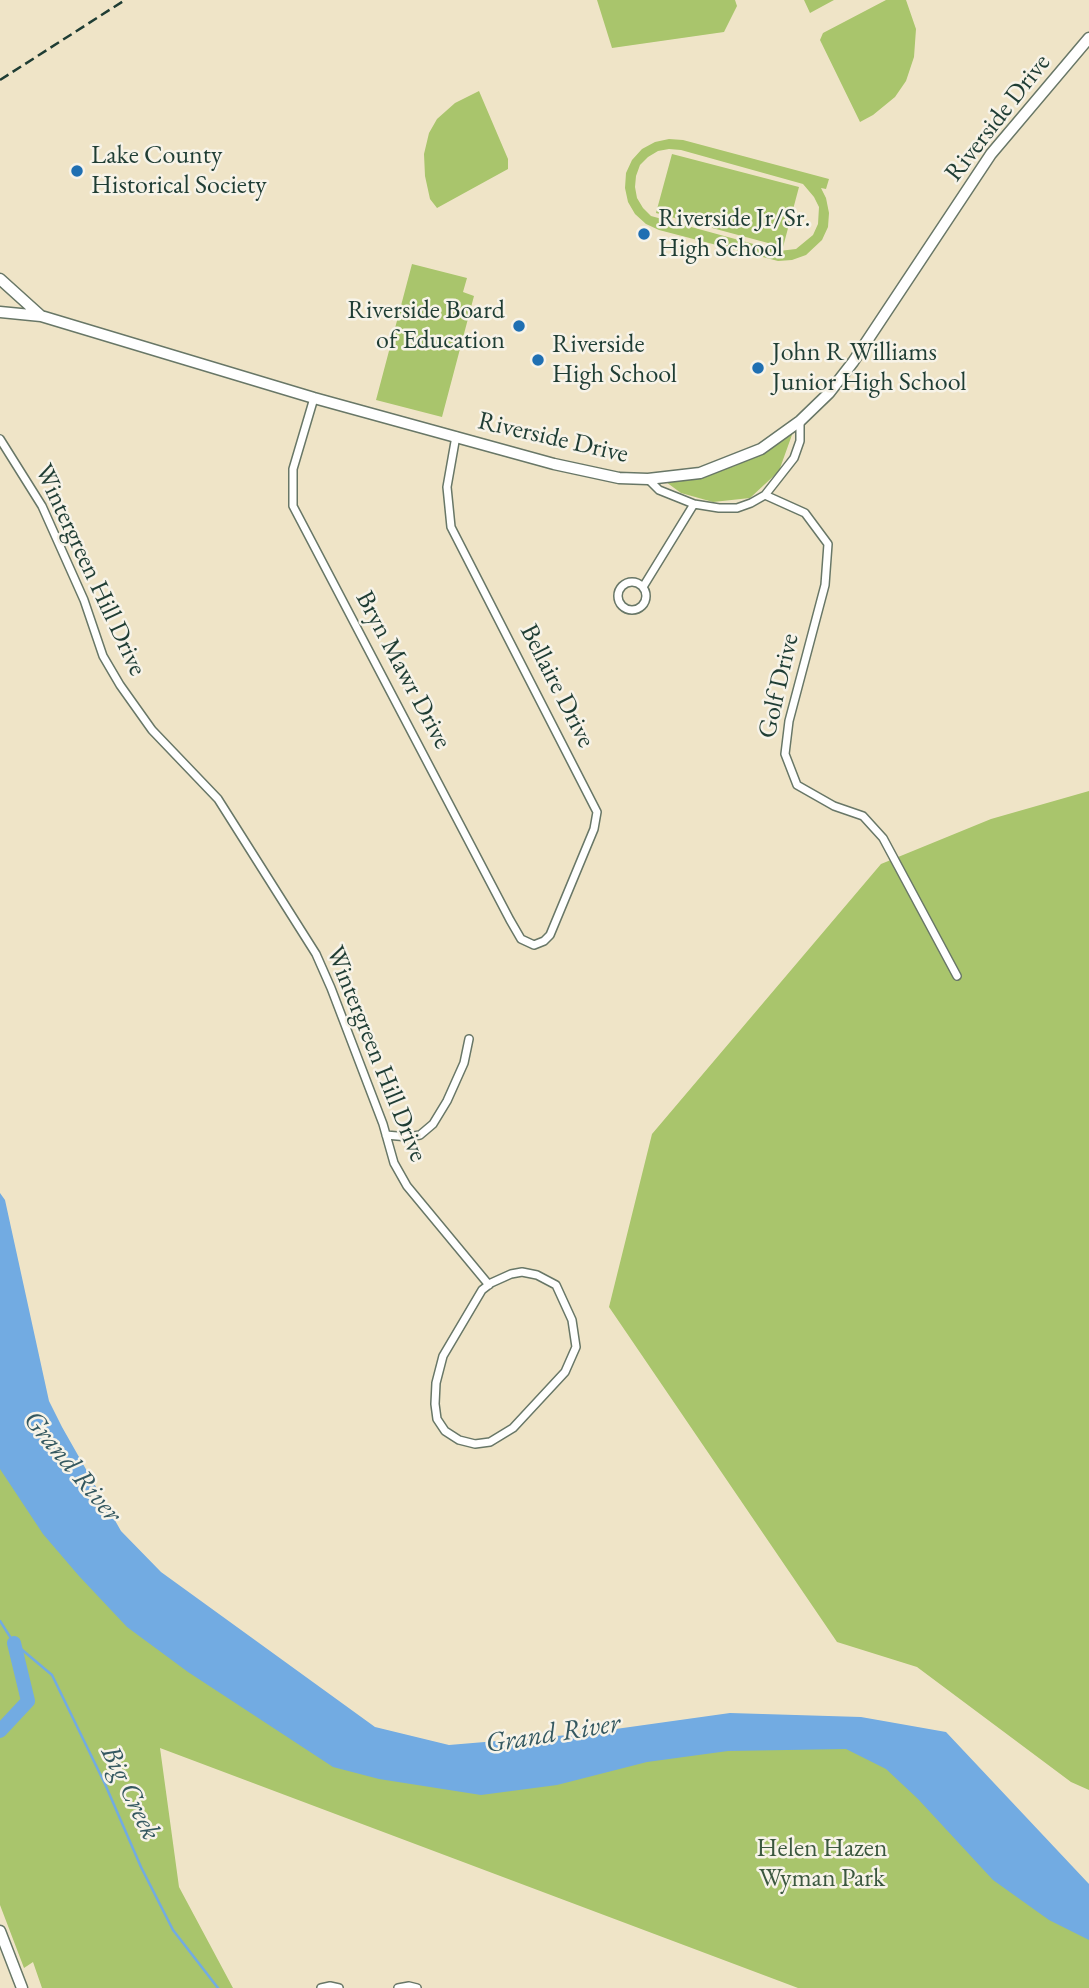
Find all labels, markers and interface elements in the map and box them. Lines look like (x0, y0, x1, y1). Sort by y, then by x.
street label: Riverside Drive (939, 48, 1057, 188)
place label: Lake County Historical Society (91, 140, 267, 202)
marker: Lake County Historical Society (69, 163, 85, 179)
place label: Riverside Jr/Sr. High School (658, 203, 810, 264)
marker: Riverside Jr/Sr. High School (636, 226, 652, 242)
place label: Riverside Board of Education (347, 295, 505, 356)
marker: Riverside Board of Education (511, 318, 527, 334)
place label: Riverside High School (552, 329, 677, 390)
place label: John R Williams Junior High School (772, 337, 966, 398)
marker: Riverside High School (530, 352, 546, 368)
marker: John R Williams Junior High School (750, 360, 766, 376)
street label: Riverside Drive (475, 406, 631, 470)
street label: Wintergreen Hill Drive (27, 459, 153, 681)
street label: Bryn Mawr Drive (348, 586, 458, 754)
street label: Bellaire Drive (513, 619, 601, 753)
street label: Golf Drive (752, 631, 806, 741)
street label: Wintergreen Hill Drive (318, 942, 434, 1166)
water label: Grand River (15, 1404, 129, 1530)
water label: Grand River (483, 1707, 623, 1761)
water label: Big Creek (93, 1740, 167, 1846)
park label: Helen Hazen Wyman Park (756, 1833, 888, 1895)

